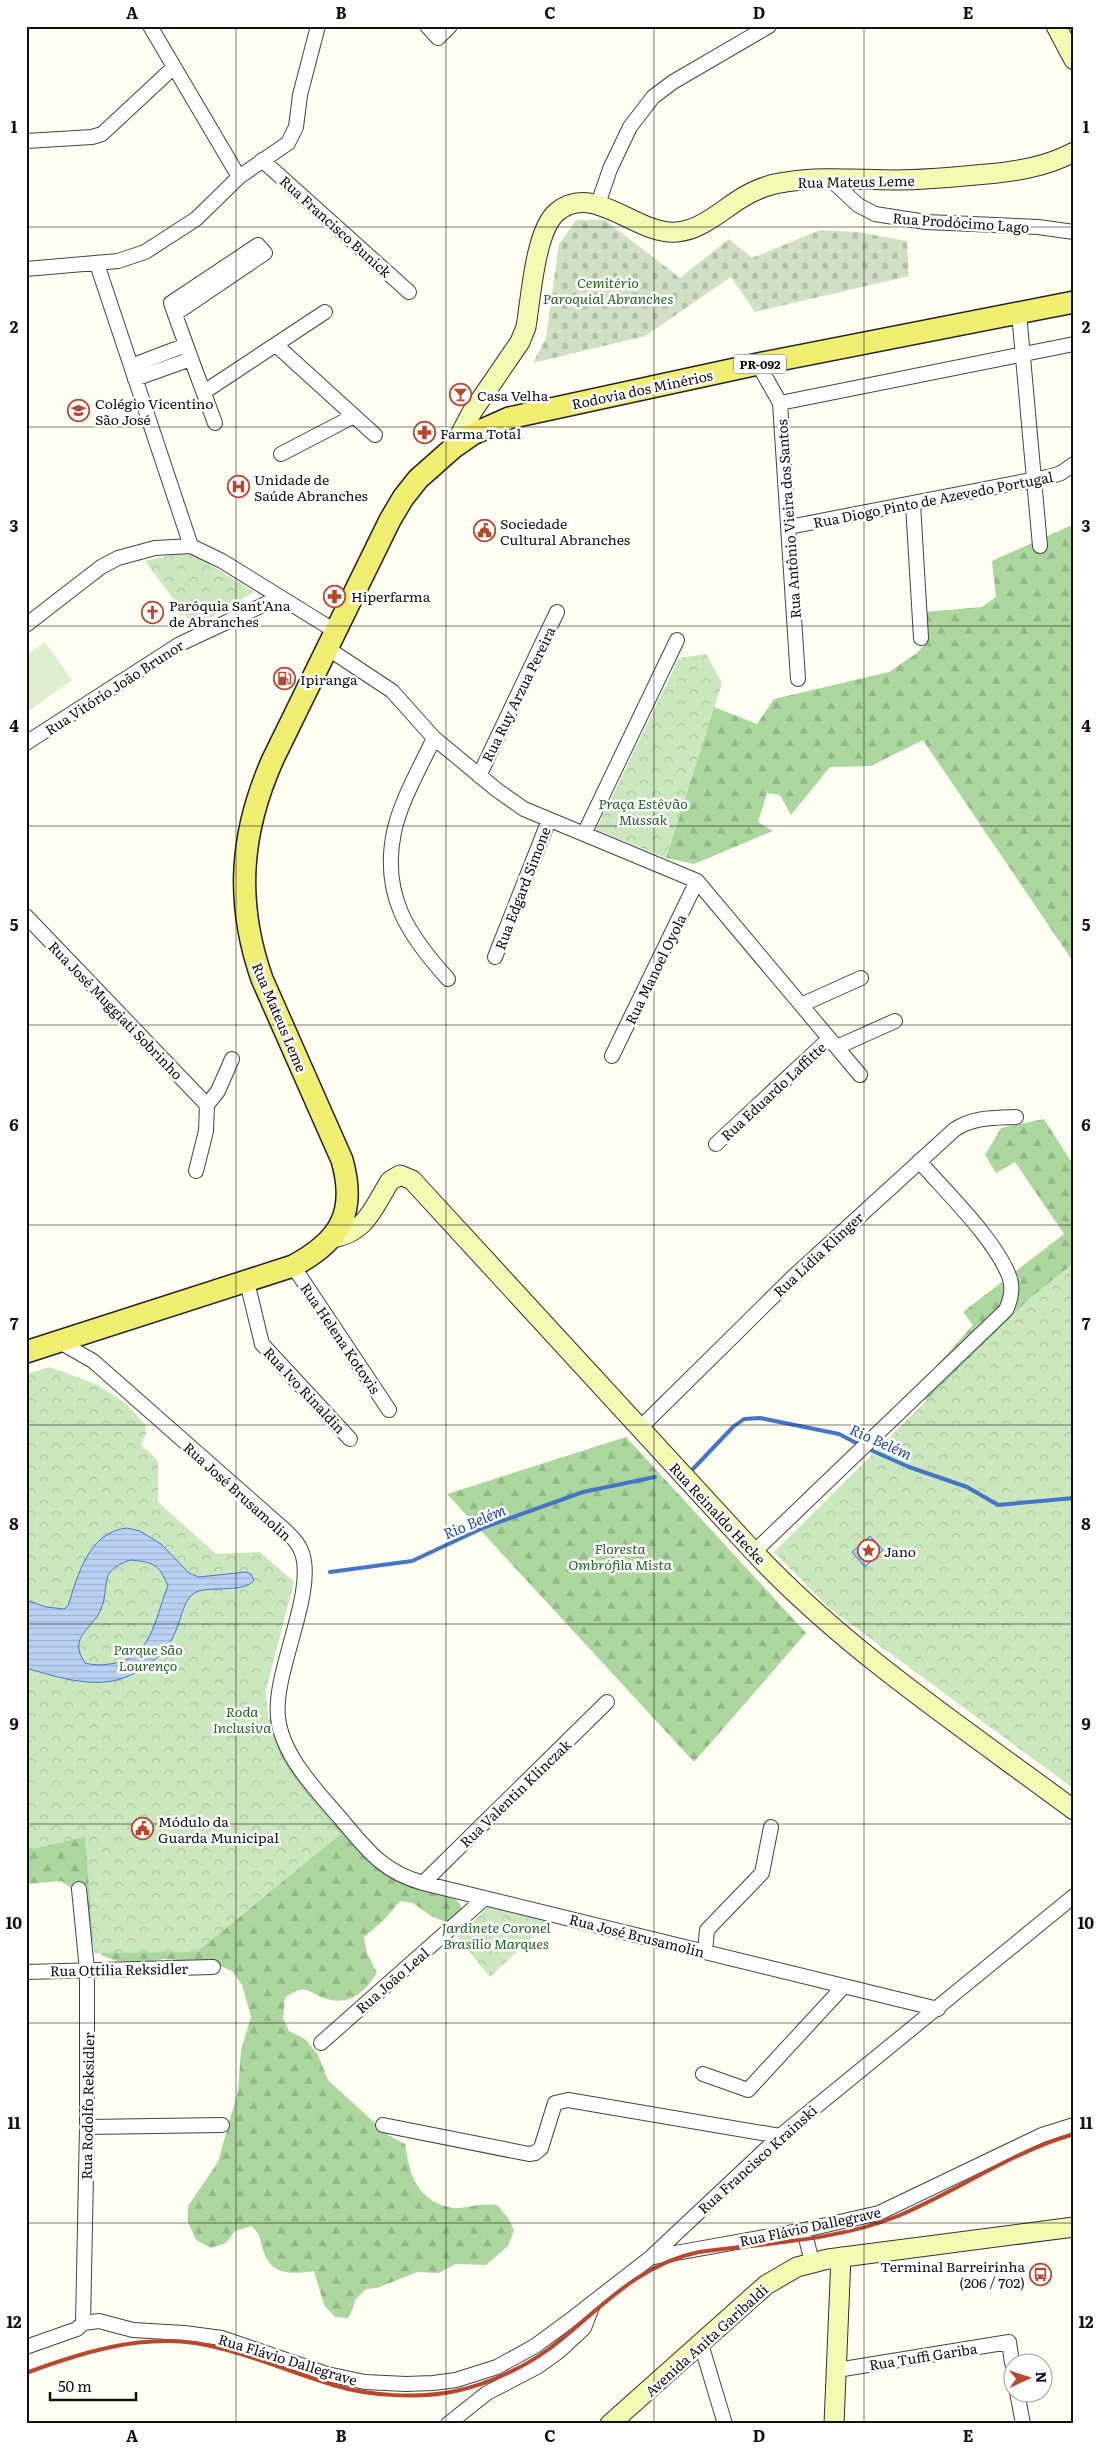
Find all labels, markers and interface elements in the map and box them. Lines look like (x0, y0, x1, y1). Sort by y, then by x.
text: A (126, 0, 138, 24)
text: B (335, 0, 347, 24)
text: C (544, 0, 556, 24)
text: D (753, 0, 765, 24)
text: E (963, 0, 974, 24)
text: 1 (11, 114, 18, 138)
text: 1 (1083, 114, 1090, 138)
street label: Rua Mateus Leme (797, 170, 915, 192)
street label: Rua Francisco Bunick (276, 171, 396, 282)
street label: Rua Prodócimo Lago (892, 207, 1030, 237)
park label: Cemitério Paroquial Abranches (543, 272, 673, 308)
text: 2 (10, 314, 19, 338)
text: 2 (1082, 314, 1091, 338)
road number: PR-092 (734, 354, 786, 374)
street label: Rodovia dos Minérios (570, 364, 714, 414)
bar icon: Casa Velha (449, 383, 473, 407)
place label: Casa Velha (477, 385, 549, 405)
place label: Colégio Vicentino São José (95, 393, 213, 429)
school or university icon: Colégio Vicentino São José (67, 399, 91, 423)
street label: Rua Antônio Vieira dos Santos (771, 419, 805, 619)
pharmacy icon: Farma Total (412, 421, 436, 445)
place label: Farma Total (440, 423, 521, 443)
street label: Rua Diogo Pinto de Azevedo Portugal (811, 466, 1055, 532)
place label: Unidade de Saúde Abranches (254, 469, 368, 505)
hospital icon: Unidade de Saúde Abranches (226, 475, 250, 499)
text: 3 (10, 513, 19, 537)
place label: Sociedade Cultural Abranches (500, 513, 630, 549)
text: 3 (1082, 513, 1091, 537)
public building icon: Sociedade Cultural Abranches (472, 519, 496, 543)
pharmacy icon: Hiperfarma (323, 584, 347, 608)
place label: Hiperfarma (351, 586, 431, 606)
place label: Paróquia Sant'Ana de Abranches (169, 595, 291, 631)
church icon: Paróquia Sant'Ana de Abranches (141, 601, 165, 625)
street label: Rua Ruy Arzua Pereira (476, 623, 560, 765)
street label: Rua Vitório João Brunor (41, 634, 188, 739)
fuel station icon: Ipiranga (272, 667, 296, 691)
place label: Ipiranga (300, 669, 358, 689)
text: 4 (9, 713, 19, 737)
text: 4 (1081, 713, 1091, 737)
park label: Praça Estêvão Mussak (598, 793, 688, 829)
street label: Rua Edgard Simone (489, 824, 555, 952)
street label: Rua Manoel Oyola (620, 910, 691, 1027)
text: 5 (10, 912, 19, 936)
text: 5 (1082, 912, 1091, 936)
street label: Rua José Muggiati Sobrinho (44, 936, 188, 1084)
street label: Rua Mateus Leme (248, 959, 312, 1075)
street label: Rua Eduardo Laffitte (716, 1037, 830, 1145)
text: 6 (9, 1112, 19, 1136)
text: 6 (1081, 1112, 1091, 1136)
street label: Rua Lídia Klinger (769, 1207, 868, 1301)
street label: Rua Helena Kotovis (296, 1279, 386, 1397)
text: 7 (10, 1311, 19, 1335)
text: 7 (1082, 1311, 1091, 1335)
street label: Rua Ivo Rinaldin (260, 1342, 350, 1438)
water label: Rio Belém (846, 1417, 916, 1465)
street label: Rua José Brusamolin (180, 1437, 296, 1545)
street label: Rua Reinaldo Hecke (665, 1458, 771, 1568)
water label: Rio Belém (439, 1498, 509, 1544)
text: 8 (9, 1511, 19, 1535)
text: 8 (1081, 1511, 1091, 1535)
park label: Floresta Ombrófila Mista (568, 1538, 672, 1574)
place icon: Jano (856, 1539, 880, 1563)
place label: Jano (884, 1541, 916, 1561)
park label: Parque São Lourenço (113, 1639, 183, 1675)
park label: Roda Inclusiva (213, 1701, 271, 1737)
text: 9 (9, 1711, 19, 1735)
text: 9 (1081, 1711, 1091, 1735)
street label: Rua Valentin Klinczak (455, 1734, 575, 1851)
place label: Módulo da Guarda Municipal (158, 1811, 279, 1847)
public building icon: Módulo da Guarda Municipal (130, 1817, 154, 1841)
street label: Rua José Brusamolin (567, 1908, 707, 1962)
text: 10 (6, 1910, 22, 1934)
text: 10 (1078, 1910, 1094, 1934)
park label: Jardinete Coronel Brasílio Marques (442, 1917, 550, 1953)
street label: Rua João Leal (351, 1942, 433, 2017)
street label: Rua Ottília Reksidler (50, 1958, 189, 1980)
street label: Rua Rodolfo Reksidler (76, 2032, 98, 2180)
street label: Rua Francisco Krainski (693, 2100, 821, 2218)
text: 11 (7, 2110, 21, 2134)
text: 11 (1079, 2110, 1093, 2134)
street label: Rua Flávio Dallegrave (737, 2201, 883, 2251)
place label: Terminal Barreirinha (206 / 702) (880, 2256, 1025, 2292)
bus stop icon: Terminal Barreirinha (206 / 702) (1029, 2262, 1053, 2286)
street label: Avenida Anita Garibaldi (640, 2279, 772, 2401)
text: 12 (6, 2309, 22, 2333)
text: 12 (1078, 2309, 1094, 2333)
street label: Rua Flávio Dallegrave (216, 2328, 360, 2390)
street label: Rua Tuffi Gariba (867, 2337, 979, 2374)
north arrow (1002, 2352, 1052, 2402)
scale bar (50, 2370, 136, 2402)
text: N (1032, 2371, 1052, 2384)
text: 50 m (58, 2374, 92, 2397)
text: A (126, 2423, 138, 2447)
text: B (335, 2423, 347, 2447)
text: C (544, 2423, 556, 2447)
text: D (753, 2423, 765, 2447)
text: E (963, 2423, 974, 2447)

